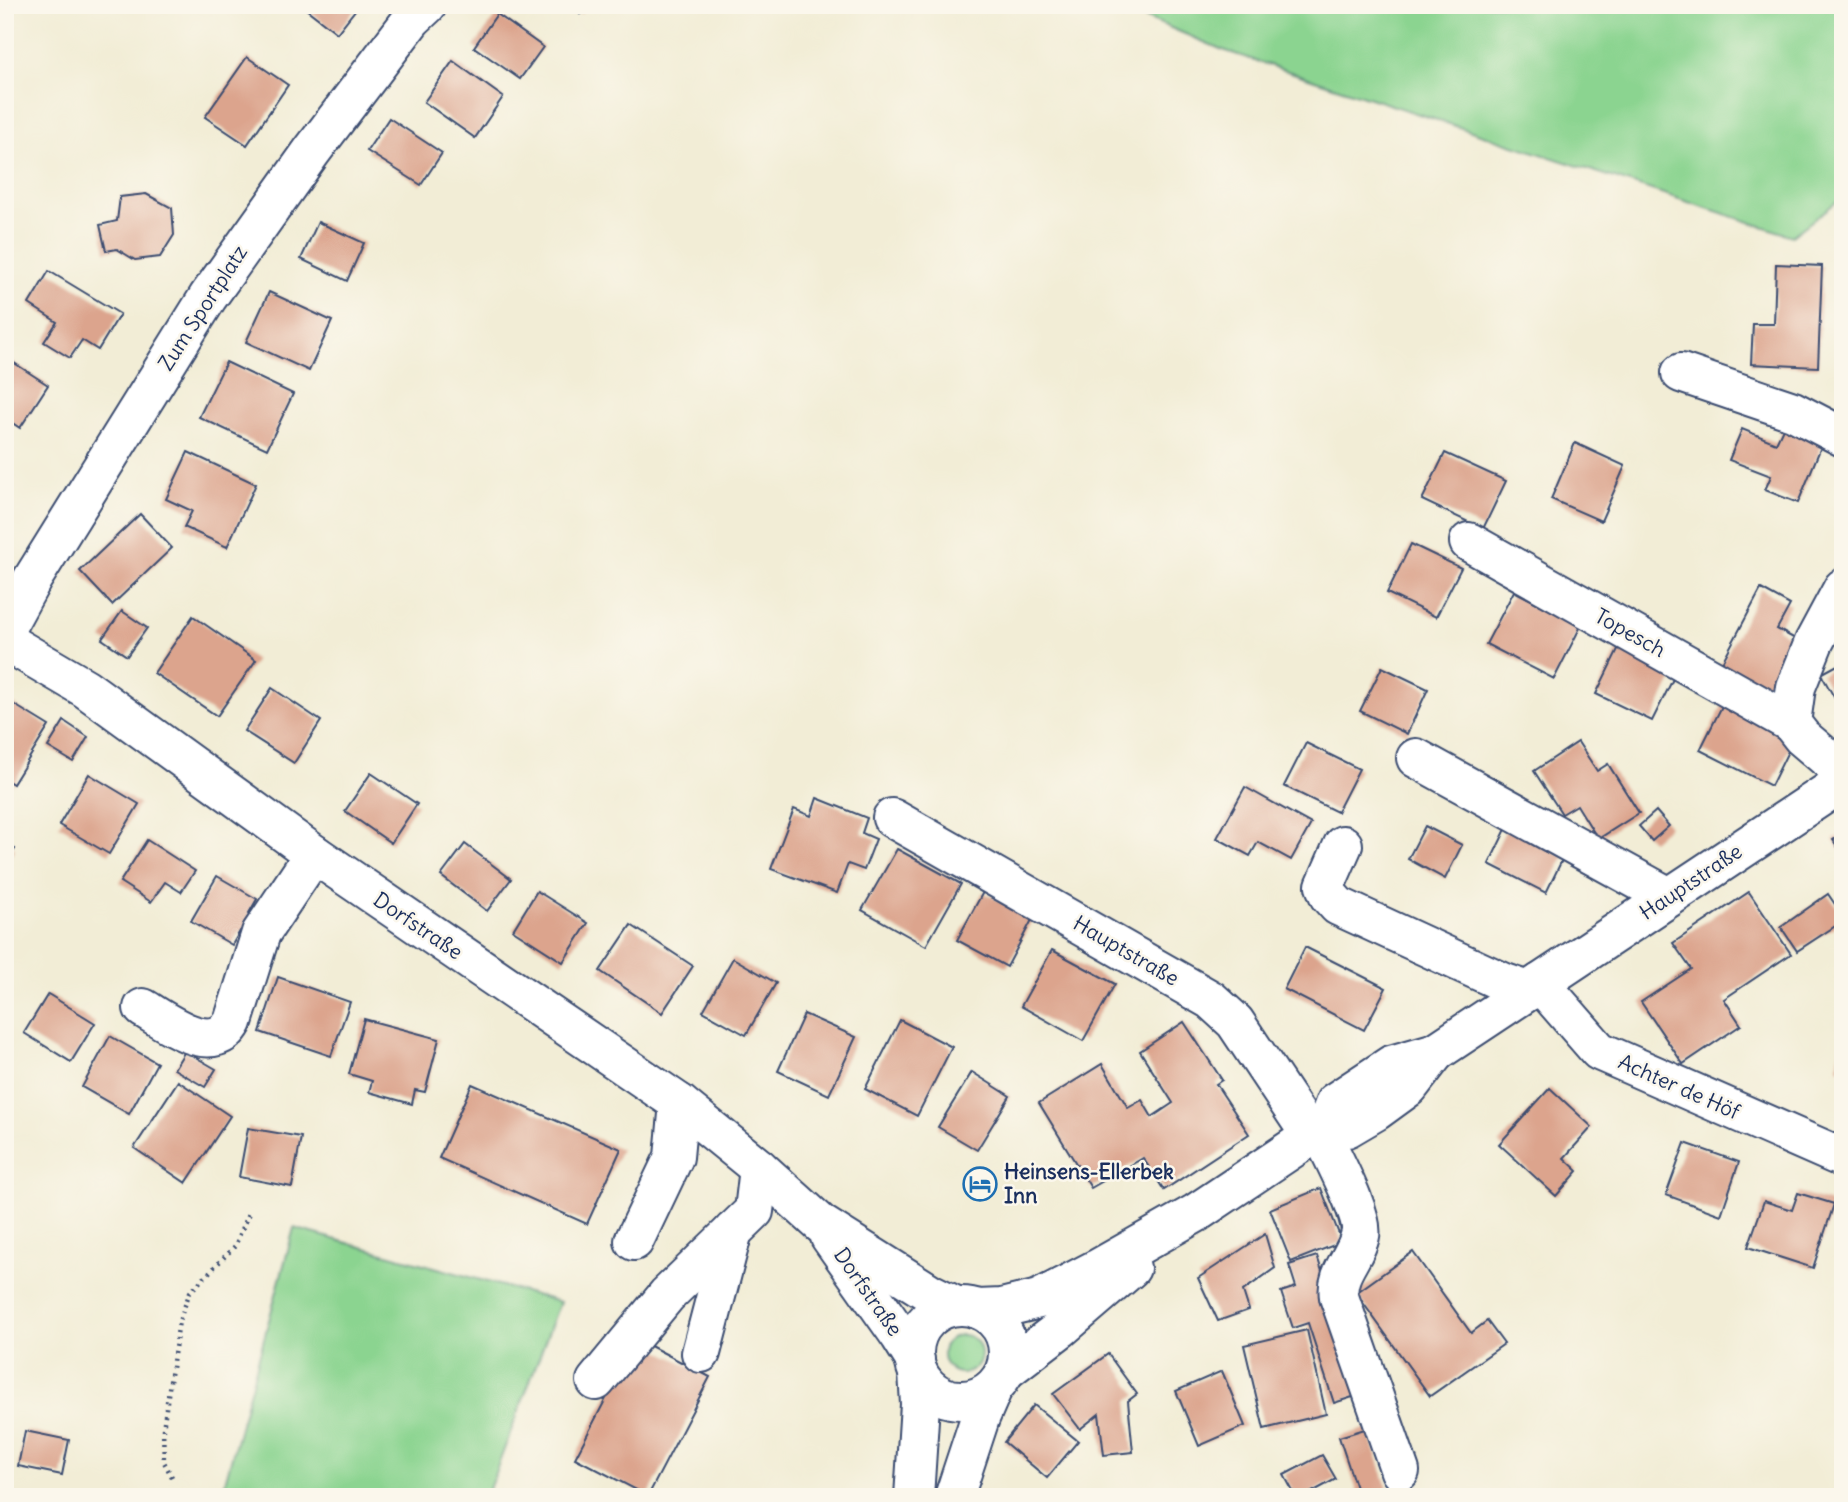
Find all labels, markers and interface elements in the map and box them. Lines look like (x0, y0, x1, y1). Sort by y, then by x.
street label: Zum Sportplatz (152, 240, 253, 375)
street label: Topesch (1590, 602, 1670, 663)
street label: Hauptstraße (1634, 837, 1747, 926)
street label: Dorfstraße (369, 886, 468, 965)
street label: Hauptstraße (1068, 909, 1184, 992)
street label: Achter de Höf (1614, 1048, 1745, 1126)
place label: Heinsens-Ellerbek Inn (1004, 1158, 1174, 1209)
hotel icon: Heinsens-Ellerbek Inn (961, 1165, 999, 1203)
street label: Dorfstraße (828, 1242, 909, 1341)

